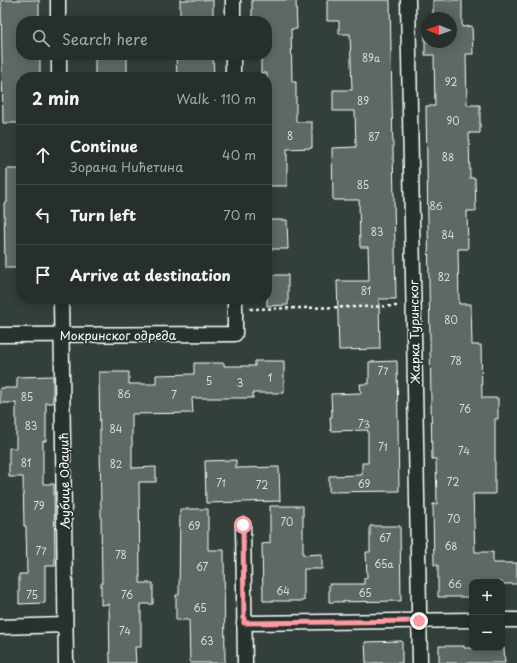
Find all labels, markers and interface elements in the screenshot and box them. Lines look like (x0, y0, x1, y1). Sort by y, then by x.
north arrow (421, 12, 457, 48)
search box (16, 16, 272, 60)
icon: search (30, 27, 52, 49)
text: Search here (62, 27, 148, 50)
house number: 89a (362, 50, 381, 65)
house number: 92 (445, 74, 457, 89)
text: 2 min (32, 85, 79, 111)
text: Walk · 110 m (177, 89, 256, 108)
house number: 89 (357, 93, 369, 108)
house number: 90 (446, 113, 460, 128)
house number: 8 (287, 128, 293, 143)
house number: 87 (368, 129, 380, 144)
text: Continue (70, 134, 138, 157)
icon: ahead (32, 144, 54, 166)
text: 40 m (222, 145, 256, 164)
house number: 88 (442, 149, 454, 164)
text: Зорана Нићетина (70, 157, 183, 176)
house number: 85 (357, 177, 369, 192)
house number: 86 (430, 198, 443, 213)
text: Turn left (70, 203, 136, 226)
icon: left (32, 204, 54, 226)
text: 70 m (223, 205, 256, 224)
house number: 83 (371, 224, 383, 239)
house number: 84 (442, 227, 455, 242)
text: Arrive at destination (70, 263, 231, 286)
icon: arrive (32, 264, 54, 286)
house number: 82 (438, 269, 450, 284)
street label: Жарка Туринског (404, 279, 424, 384)
house number: 81 (361, 283, 371, 298)
house number: 80 (444, 312, 458, 327)
street label: Мокринског одреда (60, 326, 177, 344)
house number: 78 (450, 353, 462, 368)
house number: 77 (377, 363, 389, 378)
house number: 1 (268, 370, 272, 385)
house number: 5 (206, 373, 212, 388)
house number: 3 (237, 375, 243, 390)
house number: 86 (118, 386, 131, 401)
house number: 7 (171, 387, 177, 402)
house number: 85 (21, 389, 33, 404)
house number: 76 (459, 401, 471, 416)
house number: 73 (358, 416, 370, 431)
house number: 83 (25, 418, 37, 433)
house number: 84 (110, 421, 123, 436)
street label: Љубице Одаџић (54, 432, 74, 530)
house number: 71 (378, 439, 388, 454)
house number: 74 (458, 443, 470, 458)
house number: 81 (21, 455, 31, 470)
house number: 82 (110, 456, 122, 471)
house number: 72 (447, 474, 459, 489)
house number: 71 (216, 475, 226, 490)
house number: 69 (358, 476, 370, 491)
house number: 72 (256, 477, 268, 492)
house number: 79 (33, 498, 45, 513)
house number: 70 (448, 511, 460, 526)
house number: 70 (281, 514, 293, 529)
route start (234, 516, 252, 534)
house number: 69 (188, 518, 200, 533)
house number: 67 (379, 530, 391, 545)
house number: 68 (444, 538, 458, 553)
house number: 77 (35, 543, 47, 558)
house number: 78 (115, 547, 127, 562)
house number: 65a (374, 556, 395, 571)
house number: 67 (196, 559, 208, 574)
house number: 66 (448, 576, 462, 591)
map controls (469, 579, 505, 651)
button: + (469, 579, 505, 615)
house number: 64 (276, 583, 290, 598)
house number: 65 (358, 585, 372, 600)
house number: 75 (26, 587, 38, 602)
house number: 76 (121, 587, 133, 602)
house number: 65 (193, 600, 207, 615)
route end (410, 612, 428, 630)
button: − (469, 615, 505, 651)
house number: 74 (119, 623, 131, 638)
house number: 63 (200, 633, 214, 648)

